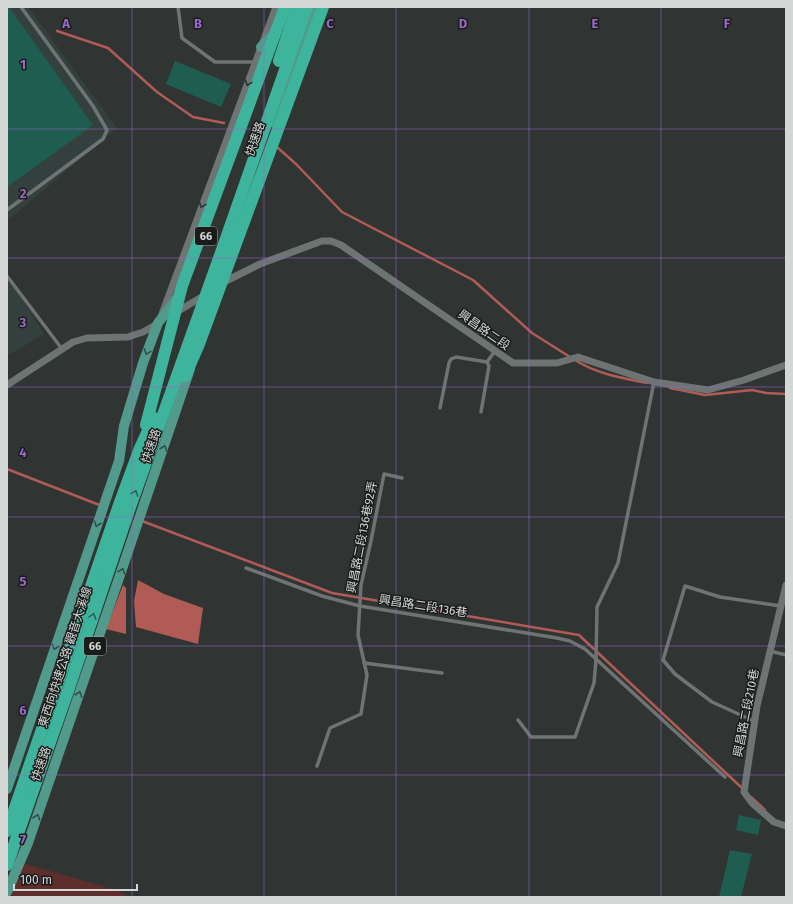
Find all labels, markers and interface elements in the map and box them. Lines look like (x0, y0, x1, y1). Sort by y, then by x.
text: A (61, 16, 70, 31)
text: B (194, 16, 202, 31)
text: C (326, 16, 334, 31)
text: D (459, 16, 468, 31)
text: E (592, 16, 599, 31)
text: F (724, 16, 731, 31)
text: 1 (20, 57, 26, 72)
one-way arrow (244, 79, 252, 86)
street label: 快速路 (243, 120, 267, 158)
text: 2 (20, 186, 27, 201)
one-way arrow (199, 201, 207, 208)
road number: 66 (195, 227, 217, 245)
street label: 興昌路二段 (455, 307, 513, 353)
text: 3 (19, 315, 27, 330)
one-way arrow (144, 348, 152, 355)
street label: 快速路 (139, 427, 163, 465)
text: 4 (19, 445, 27, 460)
one-way arrow (159, 445, 168, 452)
street label: 興昌路二段136巷92弄 (344, 480, 380, 594)
one-way arrow (130, 490, 138, 497)
one-way arrow (93, 521, 102, 528)
one-way arrow (117, 568, 126, 575)
text: 5 (20, 574, 27, 589)
street label: 東西向快速公路 觀音大溪線 (36, 585, 94, 729)
street label: 興昌路二段136巷 (378, 592, 468, 620)
one-way arrow (88, 613, 97, 620)
road number: 66 (84, 637, 106, 655)
one-way arrow (52, 644, 60, 651)
street label: 興昌路二段210巷 (731, 668, 761, 758)
one-way arrow (74, 690, 83, 697)
text: 6 (19, 703, 27, 718)
street label: 快速路 (29, 745, 53, 783)
one-way arrow (32, 813, 40, 820)
text: 7 (20, 832, 26, 847)
scale bar (14, 866, 137, 892)
text: 100 m (20, 873, 52, 887)

